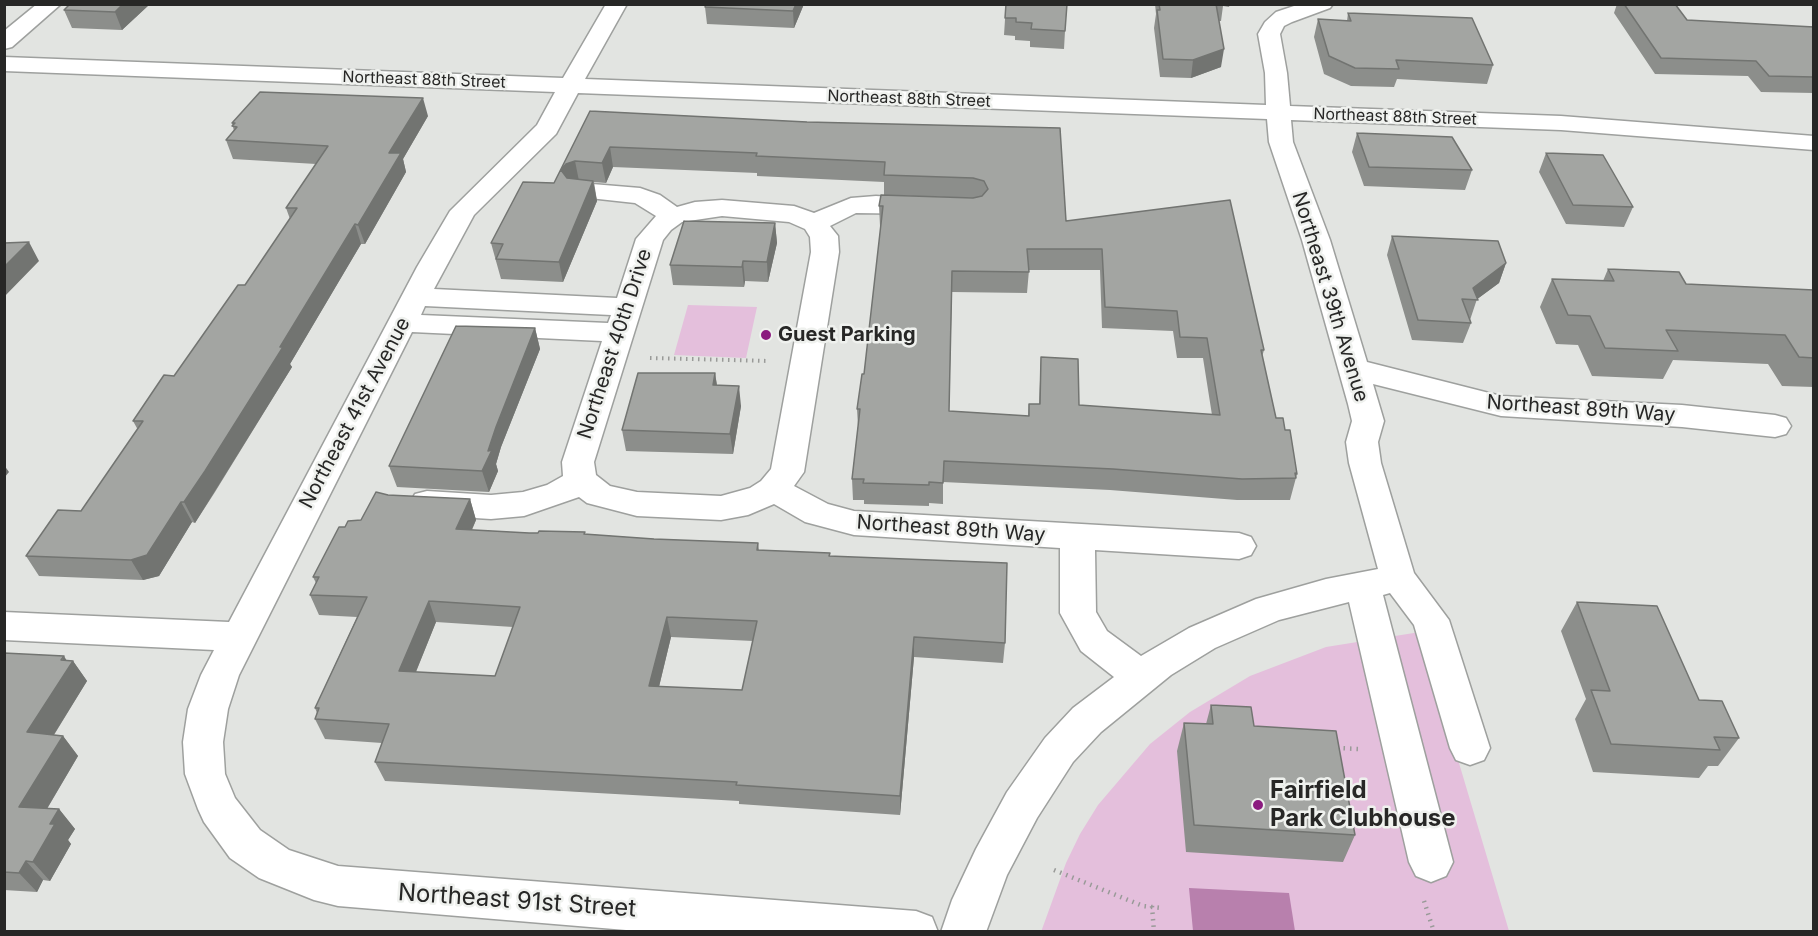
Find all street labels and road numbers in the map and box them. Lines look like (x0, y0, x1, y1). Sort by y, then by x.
street label: Northeast 88th Street (342, 68, 506, 92)
street label: Northeast 88th Street (827, 87, 991, 111)
street label: Northeast 88th Street (1313, 105, 1477, 129)
street label: Northeast 39th Avenue (1287, 189, 1373, 405)
street label: Northeast 40th Drive (573, 246, 657, 442)
street label: Northeast 41st Avenue (294, 313, 416, 513)
street label: Northeast 89th Way (1486, 390, 1676, 428)
street label: Northeast 89th Way (856, 510, 1046, 548)
street label: Northeast 91st Street (397, 878, 637, 924)

